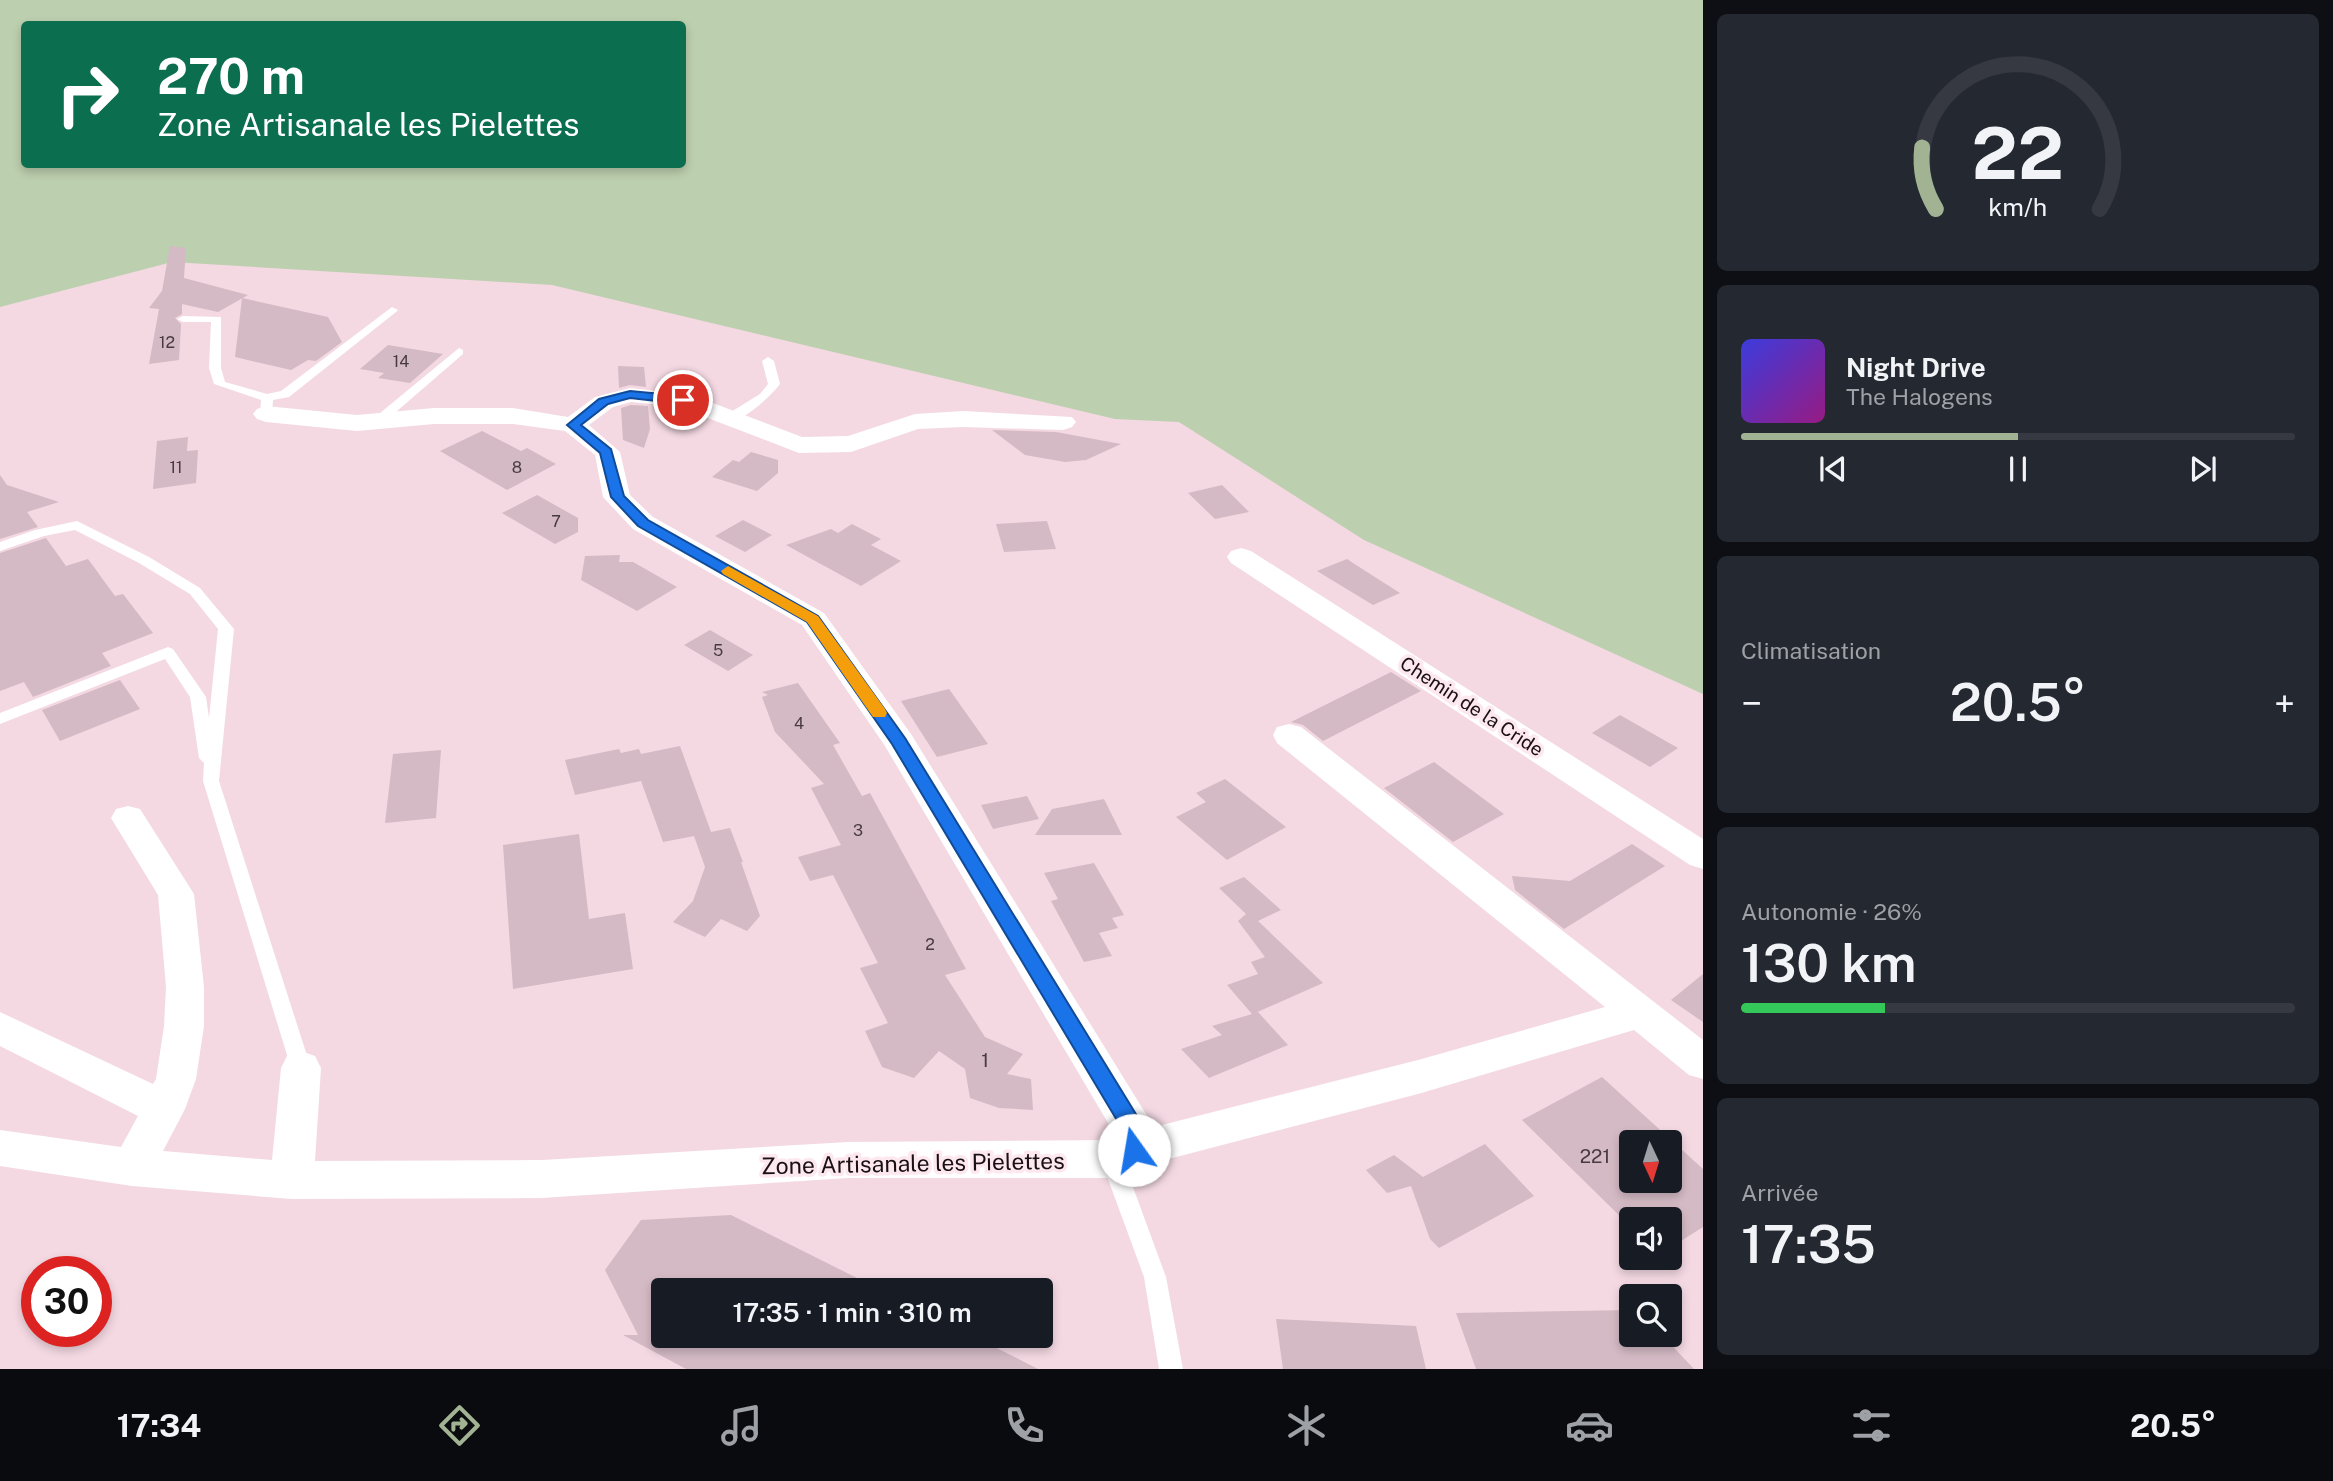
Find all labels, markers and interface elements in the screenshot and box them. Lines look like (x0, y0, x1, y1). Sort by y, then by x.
text: 270 m (157, 47, 305, 105)
icon: right (42, 49, 133, 140)
text: Zone Artisanale les Pielettes (157, 106, 580, 143)
text: 22 (1972, 110, 2064, 195)
text: km/h (1989, 191, 2047, 221)
house number: 12 (159, 333, 175, 352)
house number: 14 (393, 352, 409, 371)
text: Night Drive (1846, 352, 1986, 383)
pin (653, 370, 713, 430)
icon: arrive (664, 381, 702, 419)
text: The Halogens (1846, 383, 1993, 410)
icon: previous (1814, 450, 1852, 488)
icon: pause (1999, 450, 2037, 488)
icon: next (2184, 450, 2222, 488)
house number: 11 (169, 458, 183, 477)
house number: 8 (512, 458, 522, 477)
house number: 7 (551, 512, 561, 531)
text: Climatisation (1741, 637, 1881, 664)
house number: 5 (713, 641, 723, 660)
street label: Chemin de la Cride (1396, 652, 1548, 760)
text: 20.5° (1950, 672, 2086, 733)
text: − (1741, 681, 1762, 726)
text: + (2274, 681, 2295, 726)
house number: 4 (794, 714, 804, 733)
house number: 3 (853, 821, 863, 840)
text: Autonomie · 26% (1741, 898, 1922, 925)
text: 130 km (1741, 933, 1917, 994)
house number: 2 (925, 935, 935, 954)
house number: 1 (981, 1049, 989, 1071)
position arrow (1097, 1113, 1171, 1187)
north arrow (1619, 1130, 1682, 1194)
map controls (1619, 1130, 1682, 1347)
house number: 221 (1580, 1145, 1610, 1167)
street label: Zone Artisanale les Pielettes (761, 1147, 1065, 1179)
text: Arrivée (1741, 1179, 1818, 1206)
button: sound (1619, 1207, 1682, 1270)
text: 17:35 (1741, 1214, 1876, 1275)
speed limit sign: 30 (21, 1256, 112, 1347)
button: search (1619, 1284, 1682, 1347)
text: 17:35 · 1 min · 310 m (732, 1297, 972, 1328)
icon: directions (435, 1401, 484, 1450)
icon: music (717, 1401, 766, 1450)
icon: phone (1000, 1401, 1049, 1450)
icon: climate (1282, 1401, 1331, 1450)
icon: car (1565, 1401, 1614, 1450)
icon: filters (1847, 1401, 1896, 1450)
text: 17:34 (117, 1407, 201, 1444)
text: 20.5° (2130, 1407, 2216, 1444)

